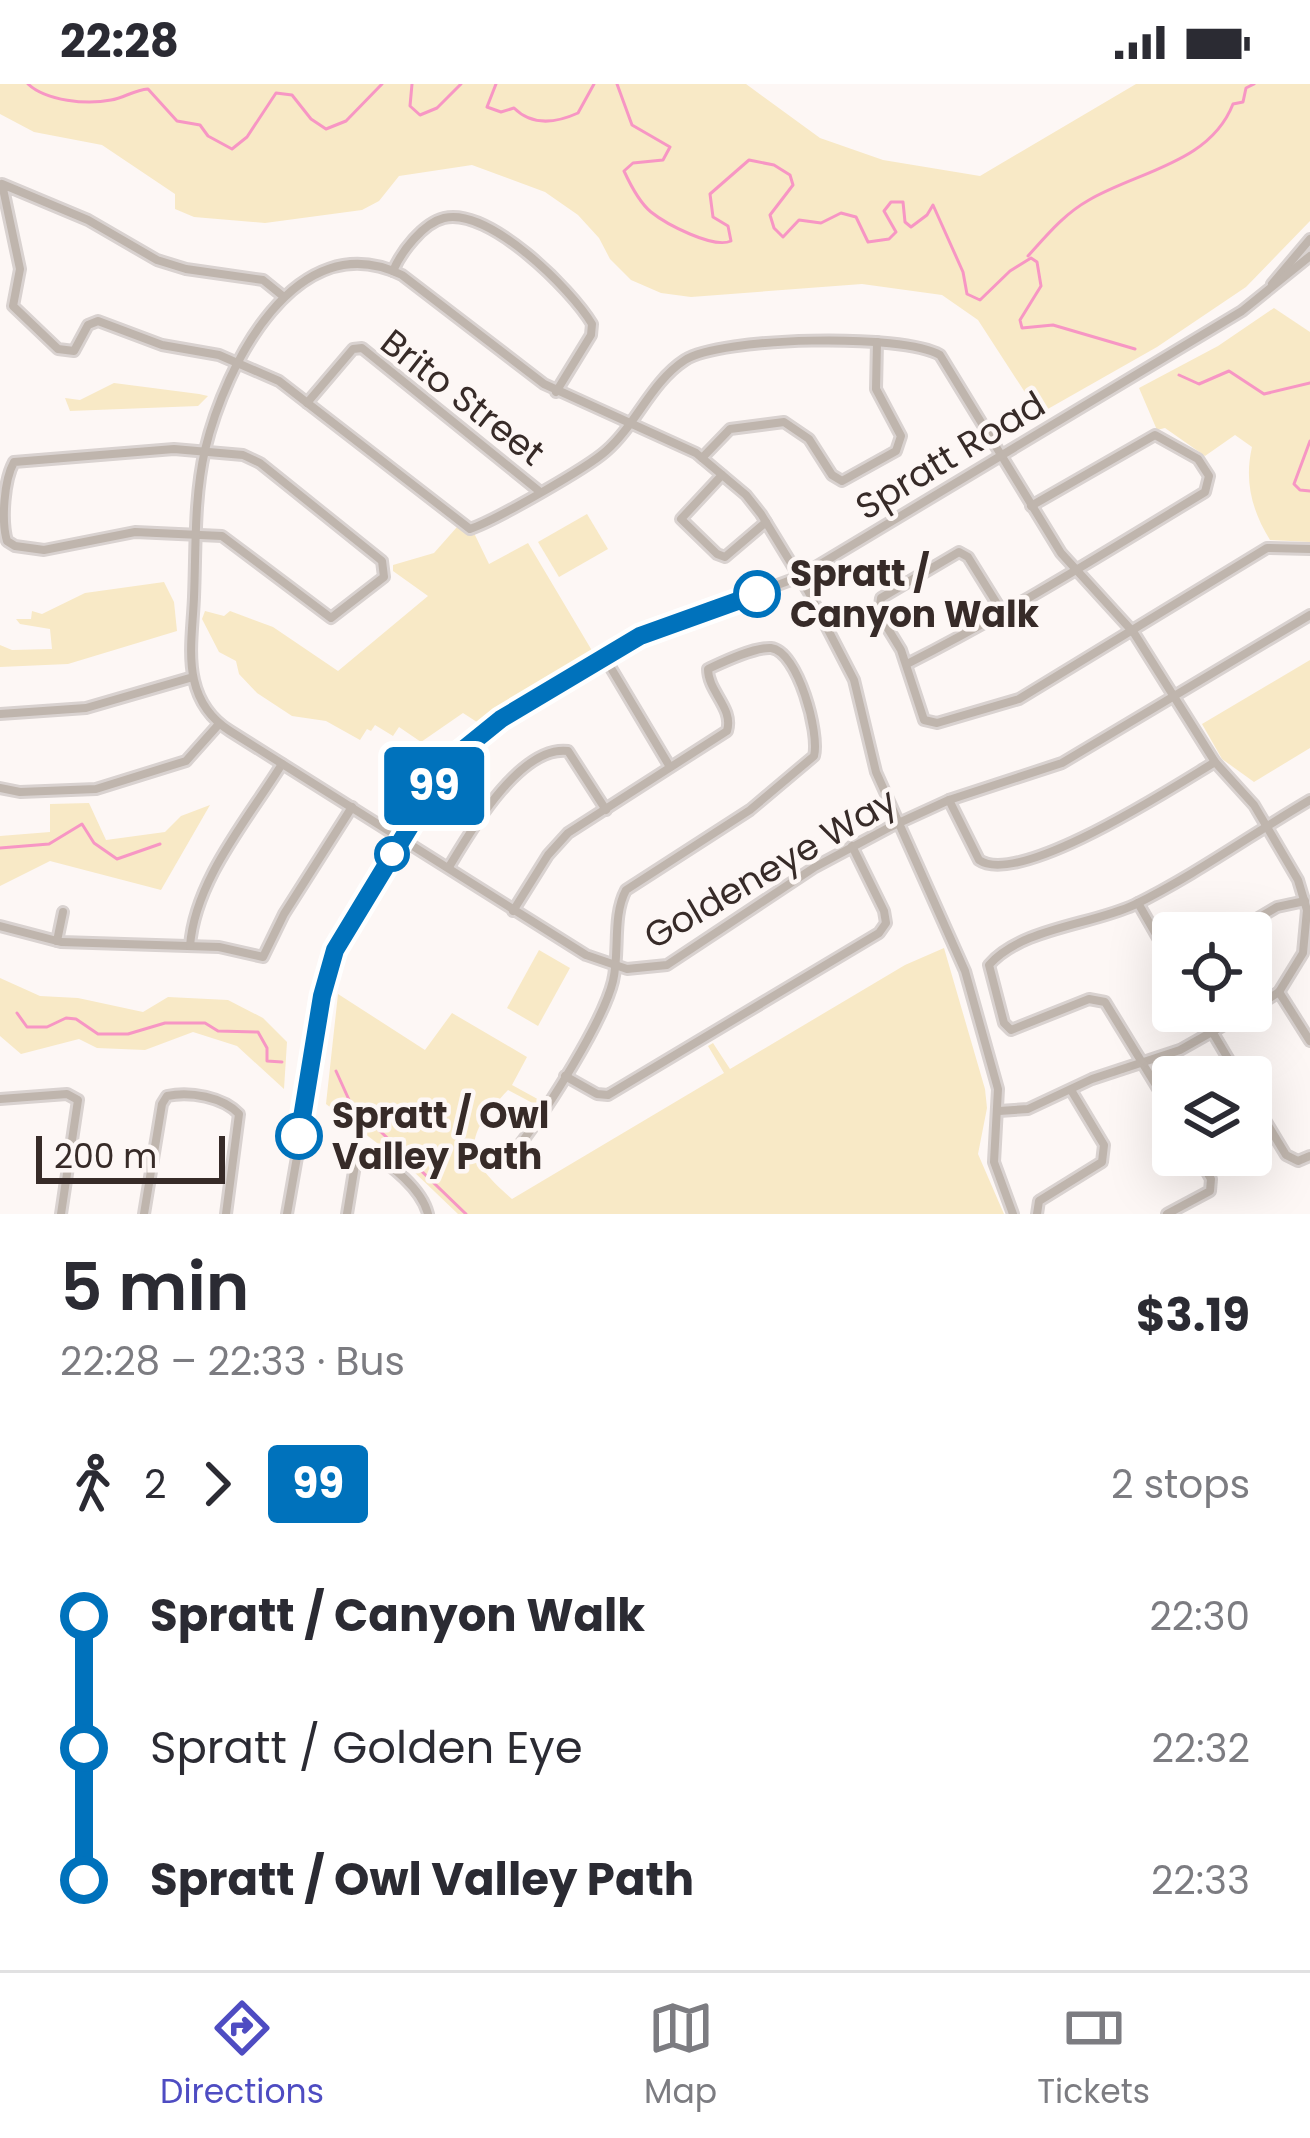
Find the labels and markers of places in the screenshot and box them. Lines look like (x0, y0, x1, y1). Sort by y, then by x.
place label: Spratt / Canyon Walk (790, 548, 1040, 640)
marker: Spratt / Canyon Walk (735, 572, 779, 616)
unlabelled marker (376, 838, 408, 870)
place label: Spratt / Owl Valley Path (332, 1090, 549, 1182)
marker: Spratt / Owl Valley Path (277, 1114, 321, 1158)

